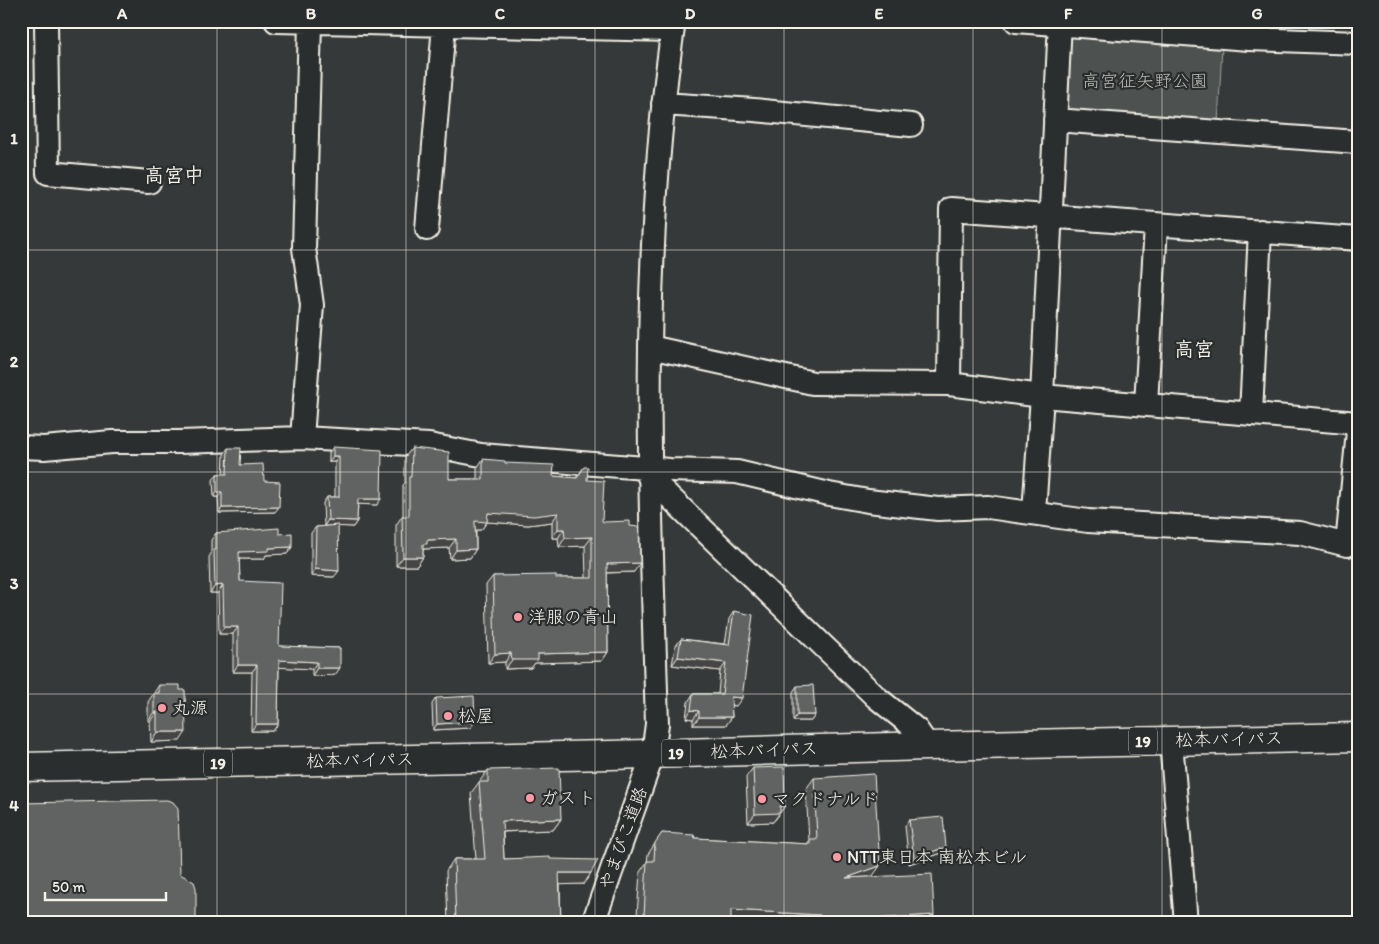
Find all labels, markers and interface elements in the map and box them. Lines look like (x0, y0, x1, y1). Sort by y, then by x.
text: A (116, 4, 128, 23)
text: B (306, 4, 317, 23)
text: C (495, 4, 506, 23)
text: D (685, 4, 696, 23)
text: E (875, 4, 884, 23)
text: F (1064, 4, 1073, 23)
text: G (1251, 4, 1263, 23)
park label: 高宮征矢野公園 (1082, 70, 1208, 92)
text: 1 (10, 129, 18, 148)
district label: 高宮中 (144, 163, 204, 187)
district label: 高宮 (1174, 337, 1214, 361)
text: 2 (10, 352, 19, 371)
text: 3 (10, 574, 19, 593)
place label: 洋服の青山 (528, 606, 618, 628)
marker: 洋服の青山 (512, 611, 524, 623)
place label: 丸源 (172, 697, 208, 719)
marker: 丸源 (156, 702, 168, 714)
place label: 松屋 (458, 705, 494, 727)
marker: 松屋 (442, 710, 454, 722)
street label: 松本バイパス (1175, 727, 1283, 751)
road number: 19 (1129, 728, 1157, 754)
street label: 松本バイパス (710, 737, 818, 763)
road number: 19 (662, 740, 690, 766)
street label: 松本バイパス (306, 748, 414, 772)
road number: 19 (204, 750, 232, 776)
street label: やまびこ道路 (594, 783, 652, 893)
place label: ガスト (540, 787, 596, 809)
place label: マクドナルド (772, 788, 879, 810)
marker: ガスト (524, 792, 536, 804)
marker: マクドナルド (756, 793, 768, 805)
text: 4 (9, 796, 19, 815)
place label: NTT東日本 南松本ビル (847, 846, 1027, 868)
marker: NTT東日本 南松本ビル (831, 851, 843, 863)
scale bar (45, 869, 166, 901)
text: 50 m (52, 878, 85, 896)

